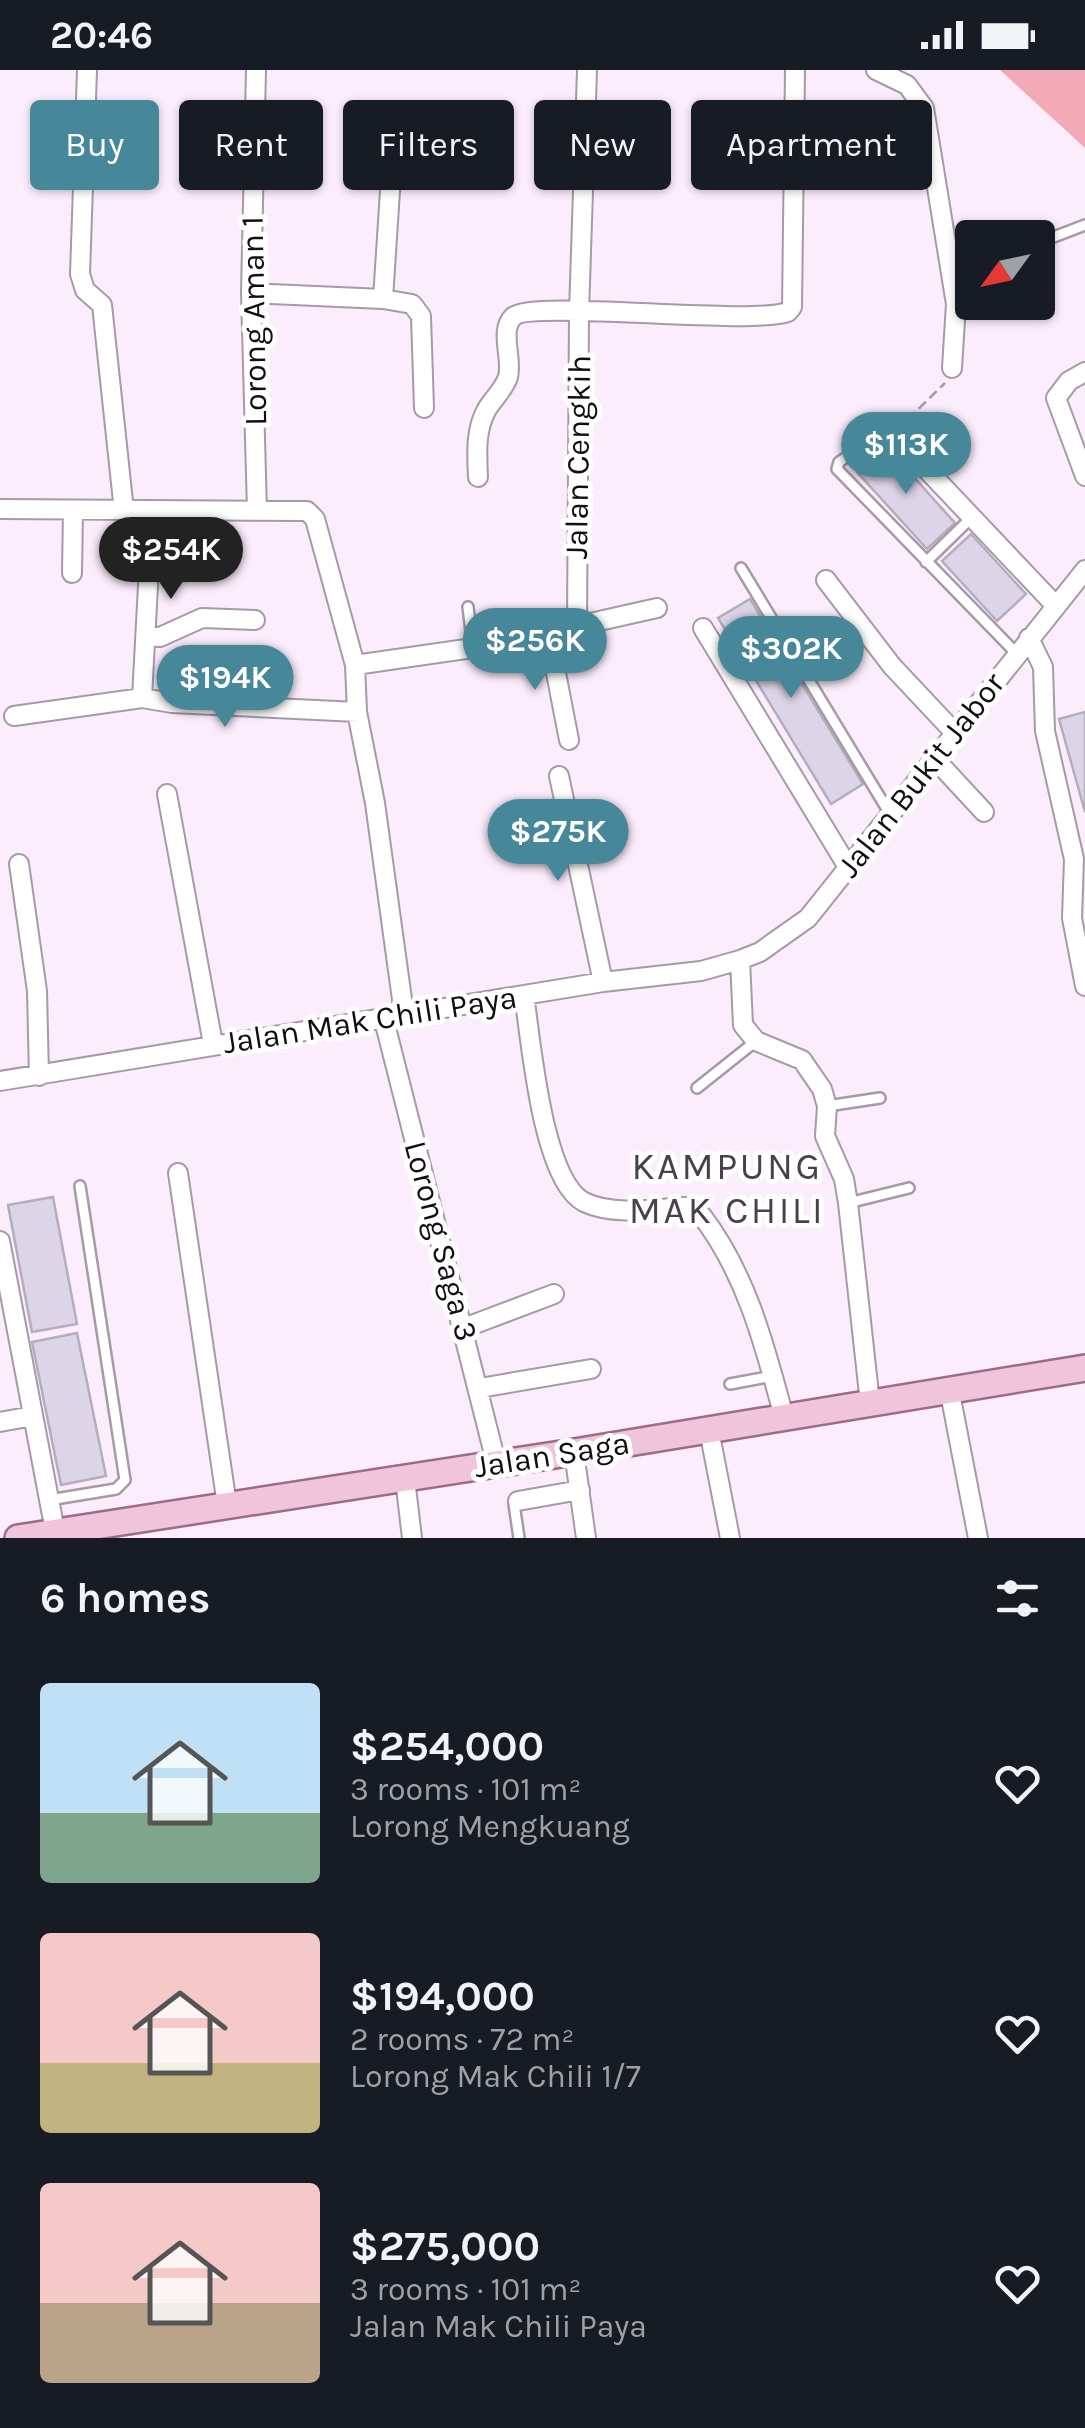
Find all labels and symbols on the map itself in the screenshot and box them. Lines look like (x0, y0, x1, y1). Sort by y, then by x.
street label: Lorong Aman 1 (234, 216, 274, 426)
north arrow (955, 220, 1055, 320)
street label: Jalan Cengkih (558, 355, 598, 559)
pin: $113K (836, 412, 976, 497)
pin: $254K (101, 517, 241, 602)
pin: $256K (465, 608, 605, 693)
pin: $302K (721, 616, 861, 701)
pin: $194K (155, 645, 295, 730)
street label: Jalan Bukit Jabor (830, 665, 1012, 885)
pin: $275K (488, 799, 628, 884)
street label: Jalan Mak Chili Paya (221, 979, 519, 1061)
street label: Lorong Saga 3 (397, 1137, 485, 1345)
district label: KAMPUNG MAK CHILI (629, 1144, 825, 1233)
street label: Jalan Saga (472, 1424, 632, 1486)

